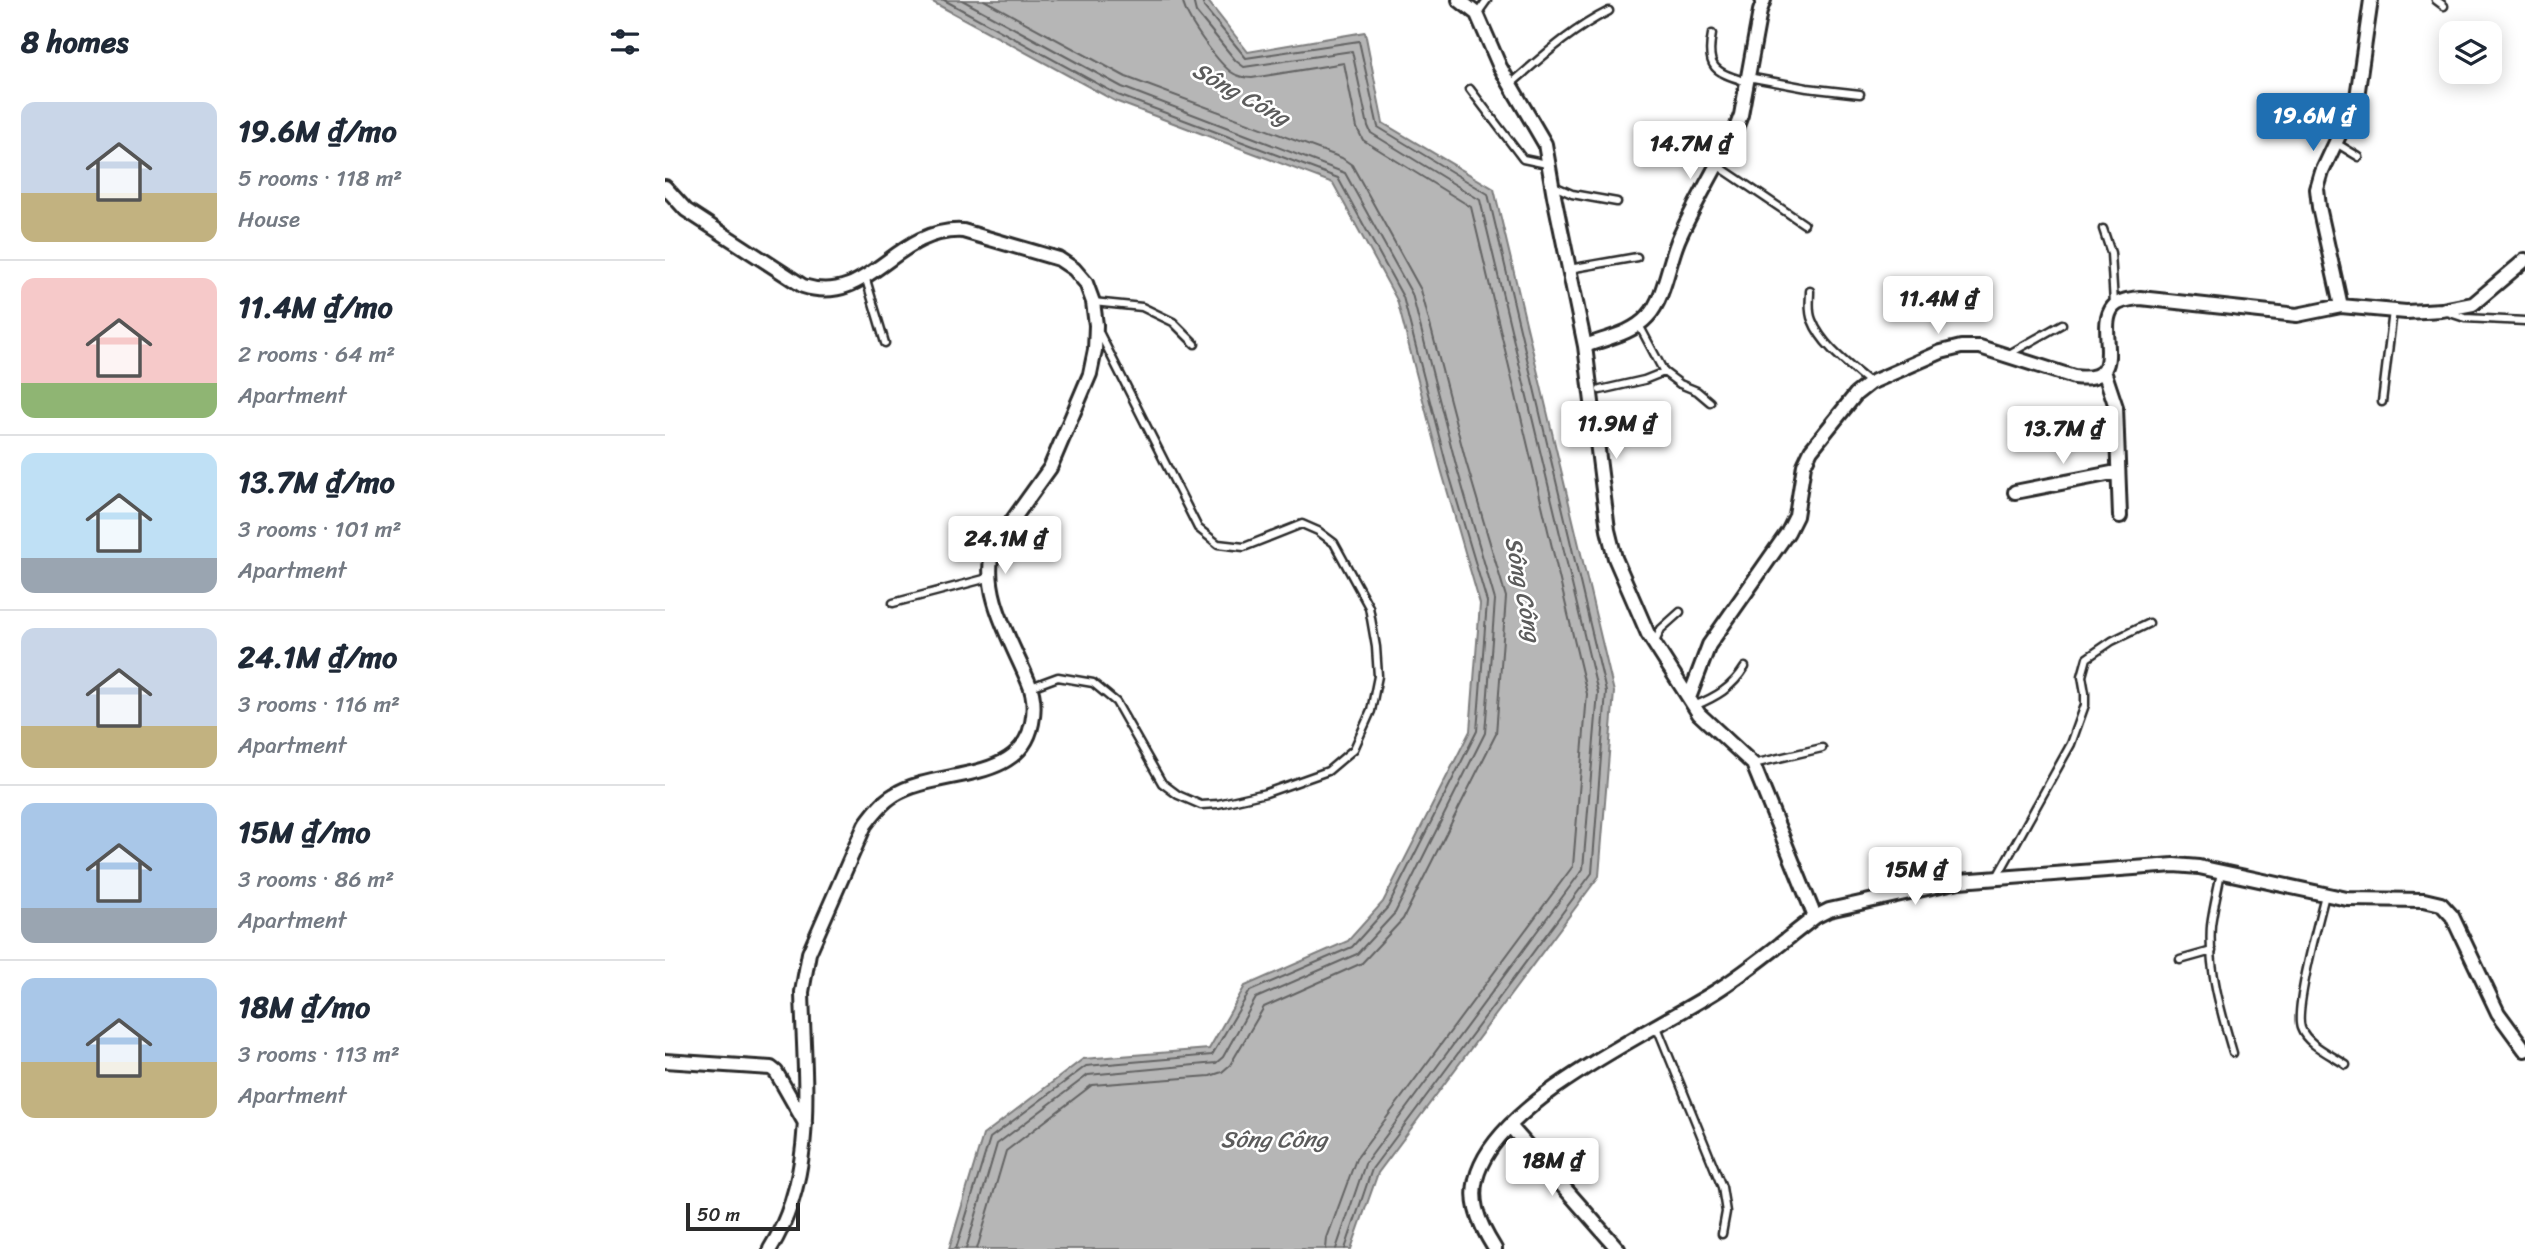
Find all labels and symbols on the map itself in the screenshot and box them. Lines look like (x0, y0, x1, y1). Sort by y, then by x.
water label: Sông Công (1185, 50, 1299, 139)
pin: 19.6M ₫ (2248, 94, 2378, 153)
pin: 14.7M ₫ (1625, 122, 1755, 181)
pin: 11.4M ₫ (1873, 276, 2003, 336)
pin: 11.9M ₫ (1551, 402, 1681, 461)
pin: 13.7M ₫ (1998, 406, 2128, 466)
pin: 24.1M ₫ (940, 516, 1070, 576)
water label: Sông Công (1493, 533, 1554, 647)
pin: 15M ₫ (1866, 848, 1964, 907)
water label: Sông Công (1221, 1119, 1330, 1160)
pin: 18M ₫ (1503, 1138, 1601, 1198)
scale bar (686, 1200, 800, 1232)

